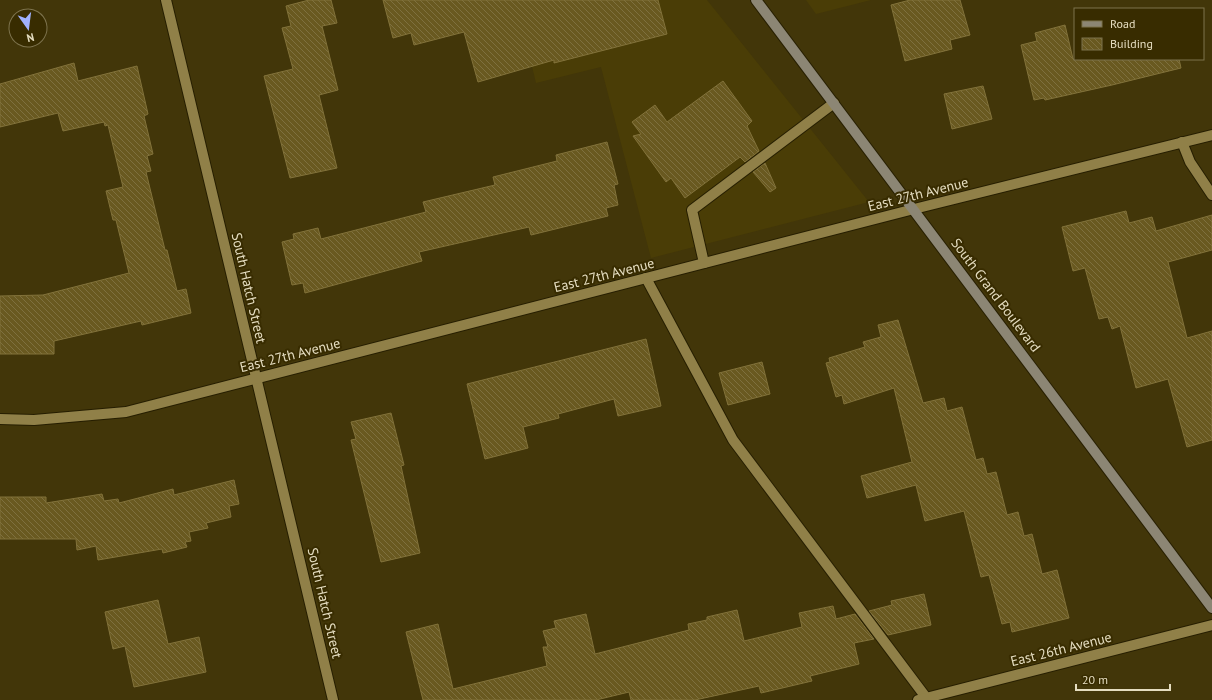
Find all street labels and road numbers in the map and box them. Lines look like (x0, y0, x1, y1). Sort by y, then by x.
street label: East 27th Avenue (866, 173, 970, 215)
street label: South Hatch Street (228, 231, 271, 345)
street label: South Grand Boulevard (947, 235, 1045, 355)
street label: East 27th Avenue (552, 254, 656, 296)
street label: East 27th Avenue (238, 334, 342, 376)
street label: South Hatch Street (304, 546, 347, 660)
street label: East 26th Avenue (1009, 628, 1113, 670)

